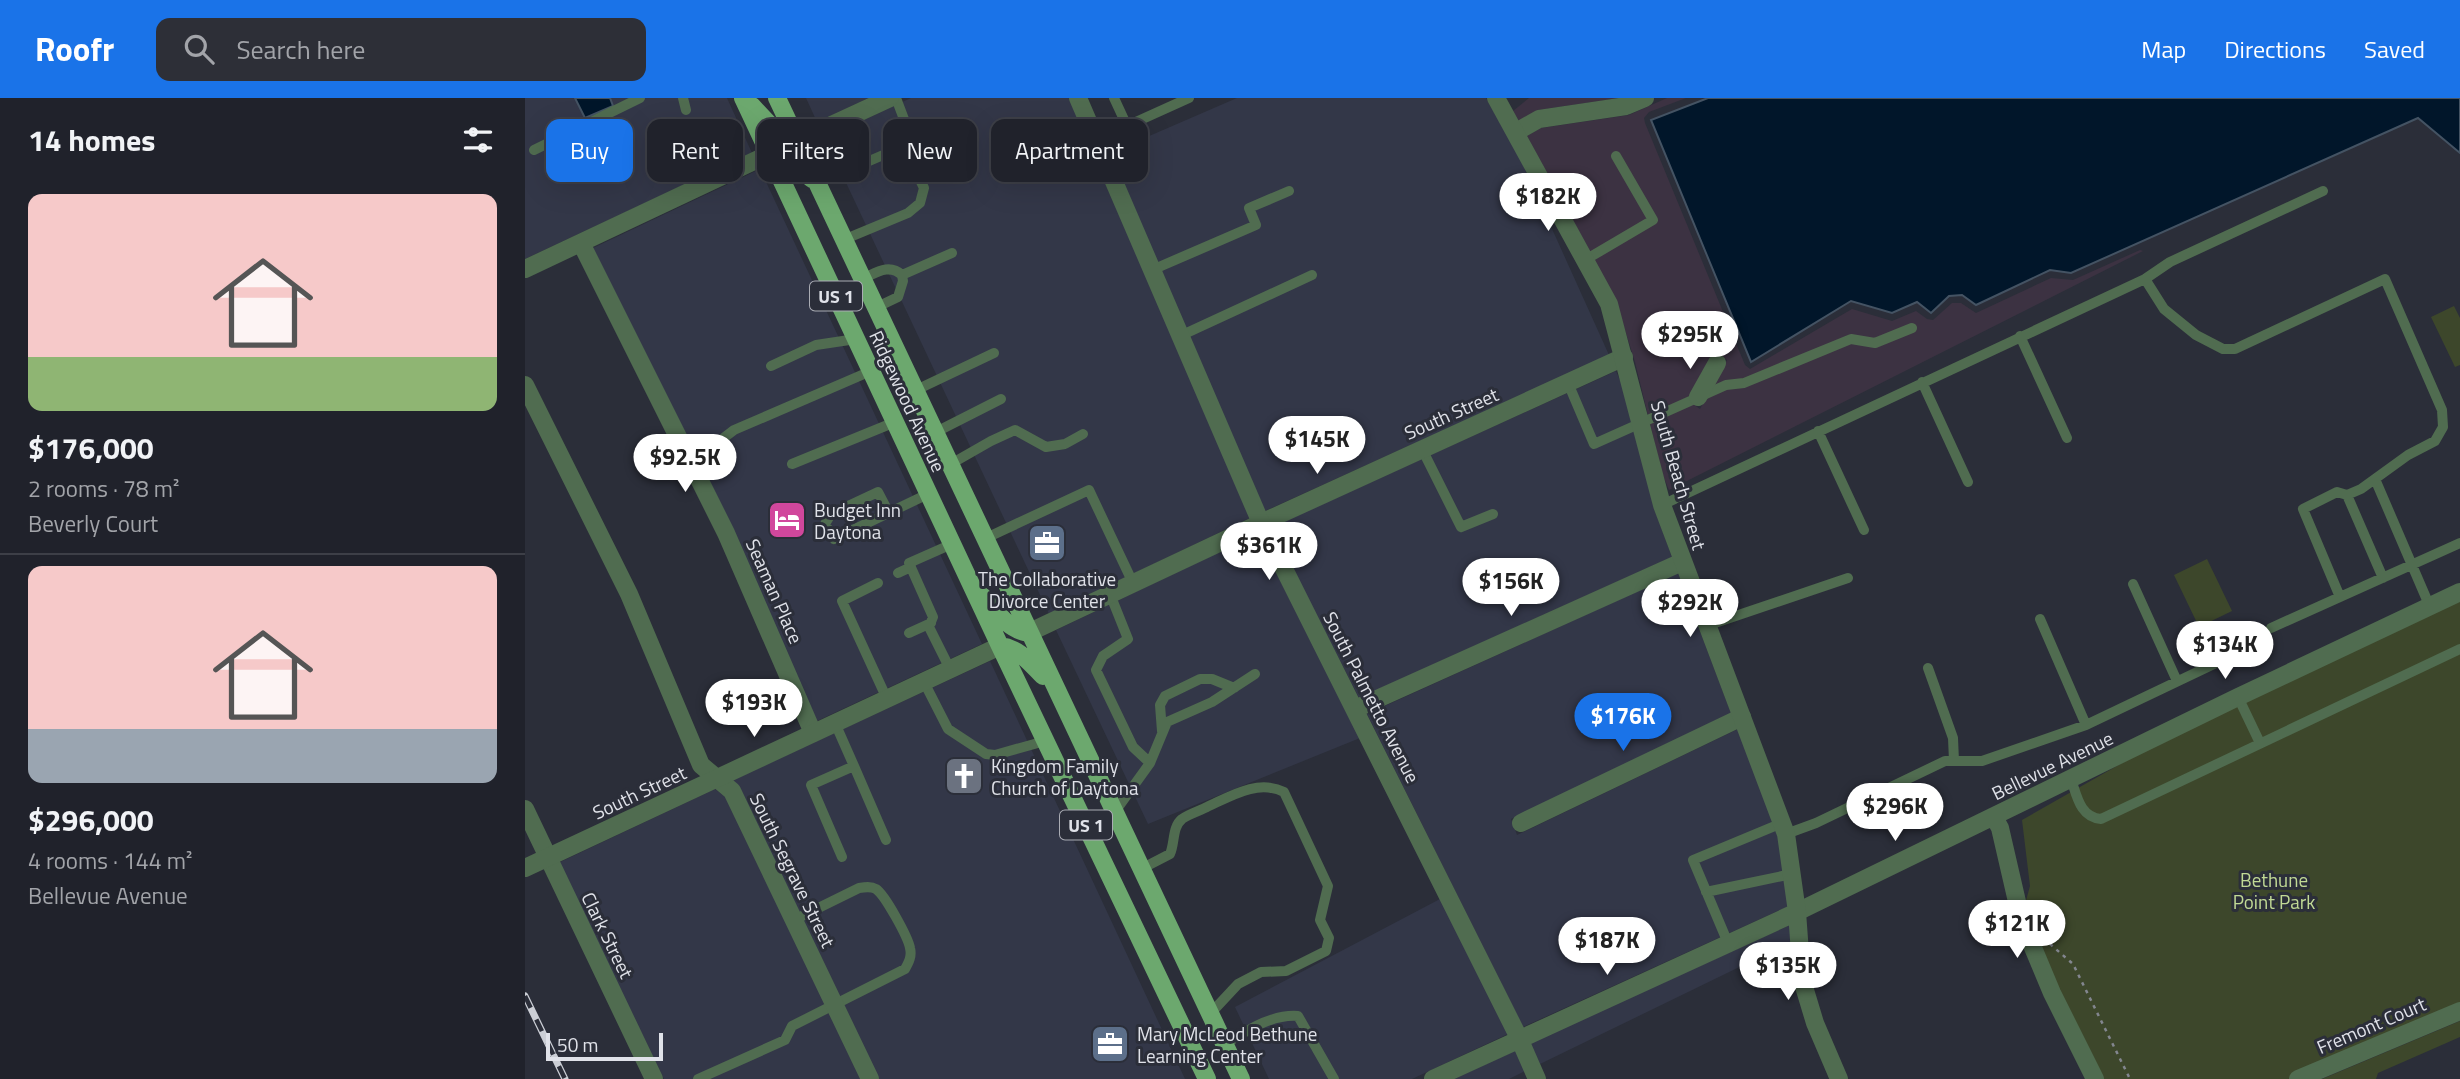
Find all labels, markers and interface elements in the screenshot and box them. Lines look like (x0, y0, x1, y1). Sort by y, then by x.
search box (156, 18, 646, 81)
text: Roofr (35, 24, 114, 74)
icon: search (180, 30, 218, 68)
text: Search here (236, 30, 365, 69)
text: Map (2141, 31, 2186, 67)
text: Directions (2224, 31, 2326, 67)
text: Saved (2364, 31, 2425, 67)
text: 14 homes (28, 117, 155, 163)
chip: Buy (546, 119, 633, 182)
chip: Rent (647, 119, 743, 182)
chip: Filters (757, 119, 869, 182)
chip: New (883, 119, 977, 182)
chip: Apartment (991, 119, 1148, 182)
icon: filters (459, 121, 497, 159)
pin: $182K (1499, 174, 1597, 233)
text: $182K (1515, 178, 1581, 213)
icon: home (200, 240, 326, 366)
road number: US 1 (810, 281, 862, 310)
pin: $295K (1641, 312, 1739, 371)
text: $295K (1657, 316, 1723, 351)
street label: Ridgewood Avenue (862, 325, 954, 477)
street label: South Street (1399, 379, 1503, 447)
street label: South Beach Street (1644, 397, 1714, 553)
pin: $145K (1268, 416, 1366, 476)
text: $145K (1284, 421, 1350, 456)
text: $176,000 (28, 425, 154, 471)
pin: $92.5K (628, 434, 742, 494)
text: $92.5K (649, 439, 721, 474)
text: 2 rooms · 78 m² (28, 471, 179, 506)
place label: Budget Inn Daytona (814, 495, 901, 546)
hotel icon: Budget Inn Daytona (766, 499, 808, 541)
text: Beverly Court (28, 506, 158, 541)
office icon: The Collaborative Divorce Center (1026, 522, 1068, 564)
pin: $361K (1220, 522, 1318, 582)
text: $361K (1236, 527, 1302, 562)
street label: Seaman Place (739, 534, 811, 648)
pin: $156K (1462, 559, 1560, 618)
text: $156K (1478, 563, 1544, 598)
place label: The Collaborative Divorce Center (978, 564, 1116, 615)
pin: $292K (1641, 580, 1739, 639)
text: $292K (1657, 584, 1723, 619)
street label: South Palmetto Avenue (1316, 606, 1428, 788)
icon: home (200, 612, 326, 738)
pin: $134K (2176, 622, 2274, 681)
text: $134K (2192, 626, 2258, 661)
pin: $193K (705, 680, 803, 739)
text: $193K (721, 684, 787, 719)
pin: $176K (1574, 694, 1672, 753)
text: $176K (1590, 698, 1656, 733)
street label: Bellevue Avenue (1986, 723, 2118, 807)
place label: Kingdom Family Church of Daytona (991, 751, 1139, 802)
church icon: Kingdom Family Church of Daytona (943, 755, 985, 797)
street label: South Street (587, 757, 691, 826)
pin: $296K (1846, 784, 1944, 843)
street label: South Segrave Street (743, 788, 843, 953)
text: $296K (1862, 788, 1928, 823)
text: $296,000 (28, 797, 154, 843)
road number: US 1 (1060, 810, 1112, 840)
text: 4 rooms · 144 m² (28, 843, 192, 878)
park label: Bethune Point Park (2233, 865, 2315, 916)
text: Bellevue Avenue (28, 878, 188, 913)
street label: Clark Street (575, 887, 642, 983)
pin: $121K (1968, 900, 2066, 960)
text: $121K (1984, 905, 2050, 940)
pin: $187K (1558, 918, 1656, 977)
text: $187K (1574, 922, 1640, 957)
pin: $135K (1739, 942, 1837, 1002)
text: $135K (1755, 947, 1821, 982)
street label: Fremont Court (2312, 989, 2430, 1061)
place label: Mary McLeod Bethune Learning Center (1137, 1019, 1317, 1070)
office icon: Mary McLeod Bethune Learning Center (1089, 1023, 1131, 1065)
scale bar (546, 1030, 663, 1062)
text: 50 m (557, 1030, 598, 1059)

